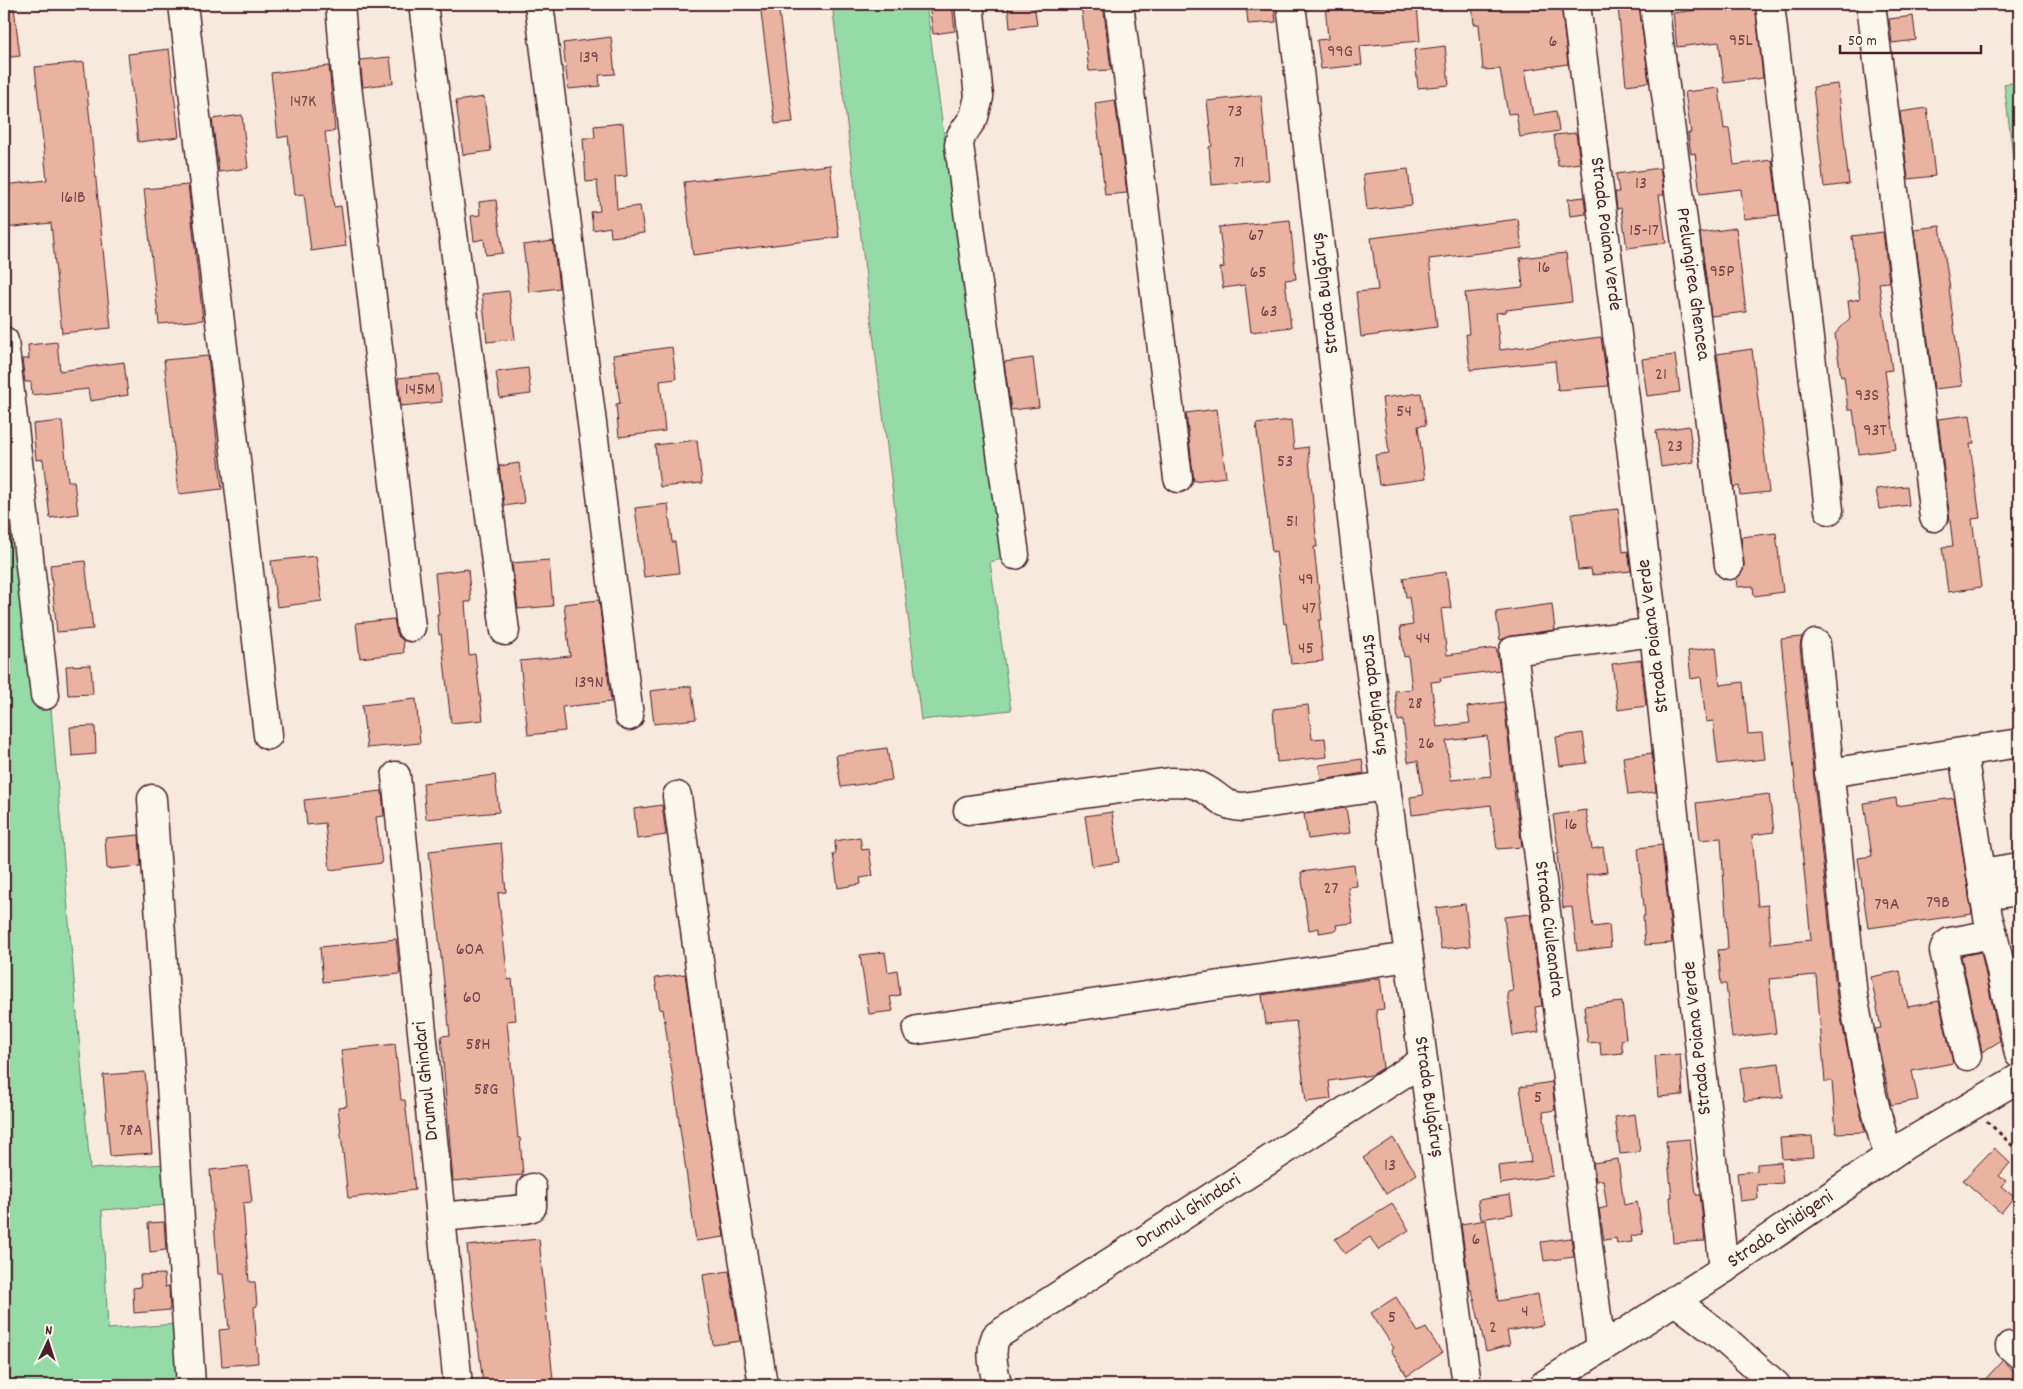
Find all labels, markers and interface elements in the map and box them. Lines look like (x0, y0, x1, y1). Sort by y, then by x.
scale bar (1840, 22, 1982, 54)
house number: 95L (1729, 29, 1754, 54)
house number: 6 (1549, 30, 1557, 55)
text: 50 m (1848, 31, 1877, 53)
house number: 99G (1327, 40, 1353, 65)
house number: 139 (579, 46, 599, 71)
house number: 147K (290, 90, 316, 115)
house number: 73 (1228, 100, 1242, 125)
house number: 71 (1234, 151, 1244, 176)
street label: Strada Poiana Verde (1582, 156, 1628, 313)
house number: 13 (1635, 172, 1647, 197)
house number: 161B (60, 186, 86, 211)
street label: Prelungirea Ghencea (1667, 206, 1717, 363)
house number: 15-17 (1629, 219, 1659, 244)
house number: 67 (1248, 224, 1264, 249)
street label: Strada Bulgăruș (1305, 231, 1347, 355)
house number: 16 (1538, 256, 1550, 281)
house number: 95P (1710, 260, 1734, 285)
house number: 65 (1249, 261, 1267, 286)
house number: 63 (1261, 300, 1277, 325)
house number: 21 (1655, 363, 1667, 388)
house number: 145M (405, 378, 435, 403)
house number: 93S (1855, 384, 1879, 409)
house number: 54 (1396, 400, 1412, 425)
house number: 93T (1863, 419, 1887, 444)
house number: 23 (1667, 435, 1683, 460)
house number: 53 (1277, 450, 1293, 475)
house number: 51 (1286, 510, 1298, 535)
street label: Strada Poiana Verde (1631, 557, 1677, 714)
house number: 49 (1298, 568, 1314, 593)
house number: 47 (1302, 597, 1316, 622)
house number: 44 (1416, 627, 1430, 652)
street label: Strada Bulgăruș (1353, 633, 1395, 757)
house number: 45 (1298, 637, 1314, 662)
house number: 139N (574, 671, 604, 696)
house number: 28 (1407, 692, 1423, 717)
house number: 26 (1418, 732, 1434, 757)
house number: 16 (1565, 813, 1577, 838)
street label: Strada Ciuleandra (1526, 859, 1570, 999)
house number: 27 (1324, 877, 1338, 902)
house number: 79B (1926, 891, 1950, 916)
house number: 79A (1875, 893, 1900, 918)
house number: 60A (456, 938, 484, 963)
street label: Strada Poiana Verde (1676, 959, 1720, 1116)
house number: 60 (463, 986, 481, 1011)
street label: Drumul Ghindari (407, 1019, 447, 1142)
house number: 58H (466, 1033, 490, 1058)
street label: Strada Bulgăruș (1406, 1034, 1450, 1160)
house number: 58G (474, 1078, 498, 1103)
house number: 5 (1534, 1086, 1542, 1111)
house number: 78A (119, 1119, 143, 1144)
house number: 13 (1384, 1154, 1396, 1179)
street label: Drumul Ghindari (1131, 1167, 1247, 1256)
street label: Strada Ghidigeni (1722, 1184, 1840, 1276)
house number: 6 (1472, 1228, 1480, 1253)
house number: 4 (1521, 1300, 1529, 1325)
house number: 5 (1388, 1306, 1396, 1331)
north arrow (22, 1316, 72, 1366)
house number: 2 (1489, 1316, 1497, 1341)
text: N (45, 1321, 53, 1341)

